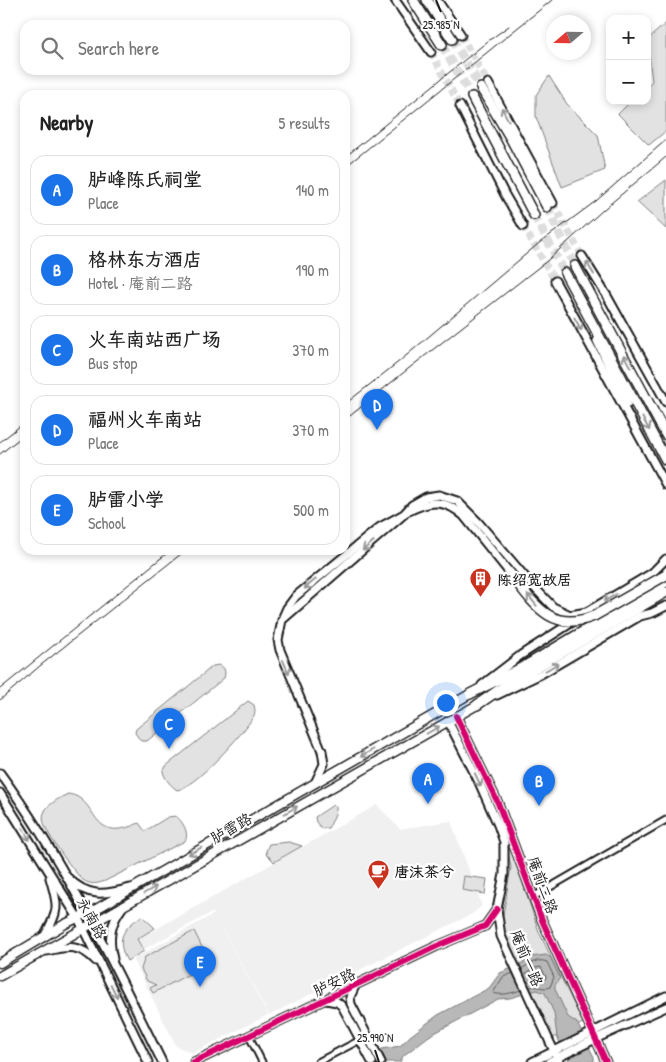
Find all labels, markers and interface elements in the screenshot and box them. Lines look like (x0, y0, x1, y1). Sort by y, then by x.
north arrow (546, 15, 591, 60)
map controls (606, 15, 651, 105)
button: + (606, 15, 651, 60)
text: 25.985°N (422, 16, 460, 33)
search box (20, 20, 350, 75)
icon: search (38, 34, 66, 62)
text: Search here (78, 35, 159, 61)
button: − (606, 60, 651, 105)
one-way arrow (500, 106, 510, 121)
text: Nearby (40, 108, 93, 137)
text: 5 results (279, 112, 330, 134)
text: 胪峰陈氏祠堂 (88, 166, 202, 192)
text: A (53, 179, 61, 201)
text: 140 m (295, 179, 329, 201)
text: Place (88, 192, 119, 214)
text: 格林东方酒店 (88, 246, 202, 272)
text: B (53, 259, 61, 281)
text: 190 m (296, 259, 329, 281)
one-way arrow (584, 262, 594, 276)
text: Hotel · 庵前二路 (88, 272, 193, 294)
one-way arrow (573, 316, 583, 330)
text: 火车南站西广场 (88, 326, 221, 352)
text: C (53, 339, 61, 361)
text: 370 m (292, 339, 329, 361)
text: Bus stop (88, 352, 137, 374)
one-way arrow (621, 354, 631, 368)
pin: D (361, 389, 393, 430)
text: 福州火车南站 (88, 406, 202, 432)
one-way arrow (641, 416, 651, 431)
text: D (53, 419, 61, 441)
text: 370 m (292, 419, 329, 441)
text: Place (88, 432, 119, 454)
text: 胪雷小学 (88, 486, 164, 512)
text: E (53, 499, 61, 521)
text: 500 m (293, 499, 329, 521)
text: School (88, 512, 125, 534)
one-way arrow (362, 540, 375, 551)
building icon: 陈绍宽故居 (469, 567, 493, 598)
place label: 陈绍宽故居 (497, 569, 572, 590)
one-way arrow (303, 579, 316, 590)
one-way arrow (526, 594, 537, 607)
one-way arrow (604, 594, 618, 604)
one-way arrow (282, 659, 292, 674)
one-way arrow (544, 662, 558, 672)
your location (433, 690, 459, 716)
pin: C (153, 708, 185, 749)
one-way arrow (425, 724, 439, 734)
one-way arrow (360, 749, 375, 759)
pin: A (412, 763, 444, 804)
pin: B (523, 765, 555, 806)
one-way arrow (474, 772, 484, 787)
one-way arrow (284, 804, 298, 814)
street label: 胪雷路 (206, 808, 256, 848)
one-way arrow (22, 827, 32, 841)
one-way arrow (188, 846, 203, 856)
street label: 庵前二路 (523, 853, 563, 917)
cafe icon: 唐沫茶兮 (366, 859, 390, 890)
place label: 唐沫茶兮 (394, 861, 454, 882)
one-way arrow (142, 884, 156, 894)
street label: 永南路 (72, 893, 112, 943)
street label: 庵前一路 (506, 926, 548, 990)
pin: E (184, 946, 216, 987)
street label: 胪安路 (309, 963, 359, 1001)
one-way arrow (110, 983, 119, 998)
text: 25.990°N (357, 1029, 393, 1046)

